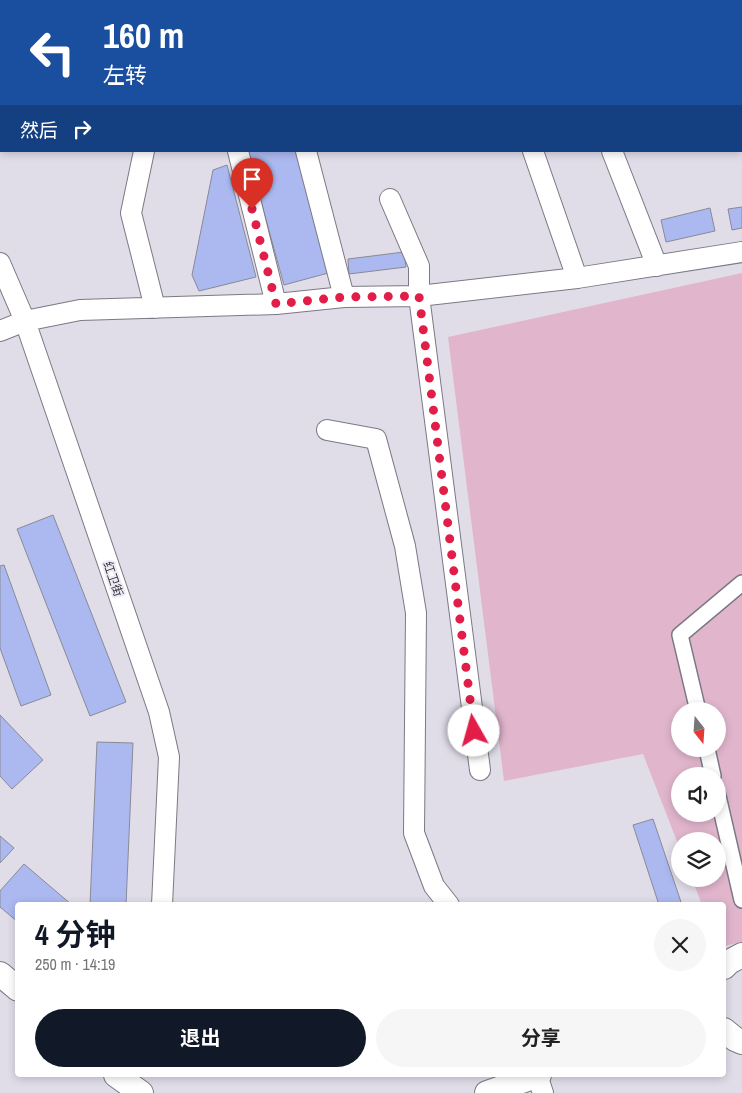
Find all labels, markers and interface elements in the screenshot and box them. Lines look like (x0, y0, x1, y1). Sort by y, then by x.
text: 160 m (103, 12, 184, 59)
icon: left (20, 20, 85, 85)
text: 左转 (103, 60, 147, 90)
icon: right (68, 115, 96, 143)
text: 然后 (20, 117, 58, 143)
pin (231, 158, 273, 209)
icon: arrive (238, 165, 266, 193)
street label: 红卫街 (100, 559, 126, 599)
north arrow (671, 702, 726, 758)
map controls (671, 702, 726, 887)
position arrow (447, 704, 499, 756)
button: sound (671, 767, 726, 822)
button: layers (671, 832, 726, 887)
text: 4 分钟 (35, 914, 116, 954)
button: close (654, 919, 706, 971)
text: 250 m · 14:19 (35, 953, 115, 975)
button: 退出 (35, 1009, 366, 1067)
button: 分享 (376, 1009, 706, 1067)

